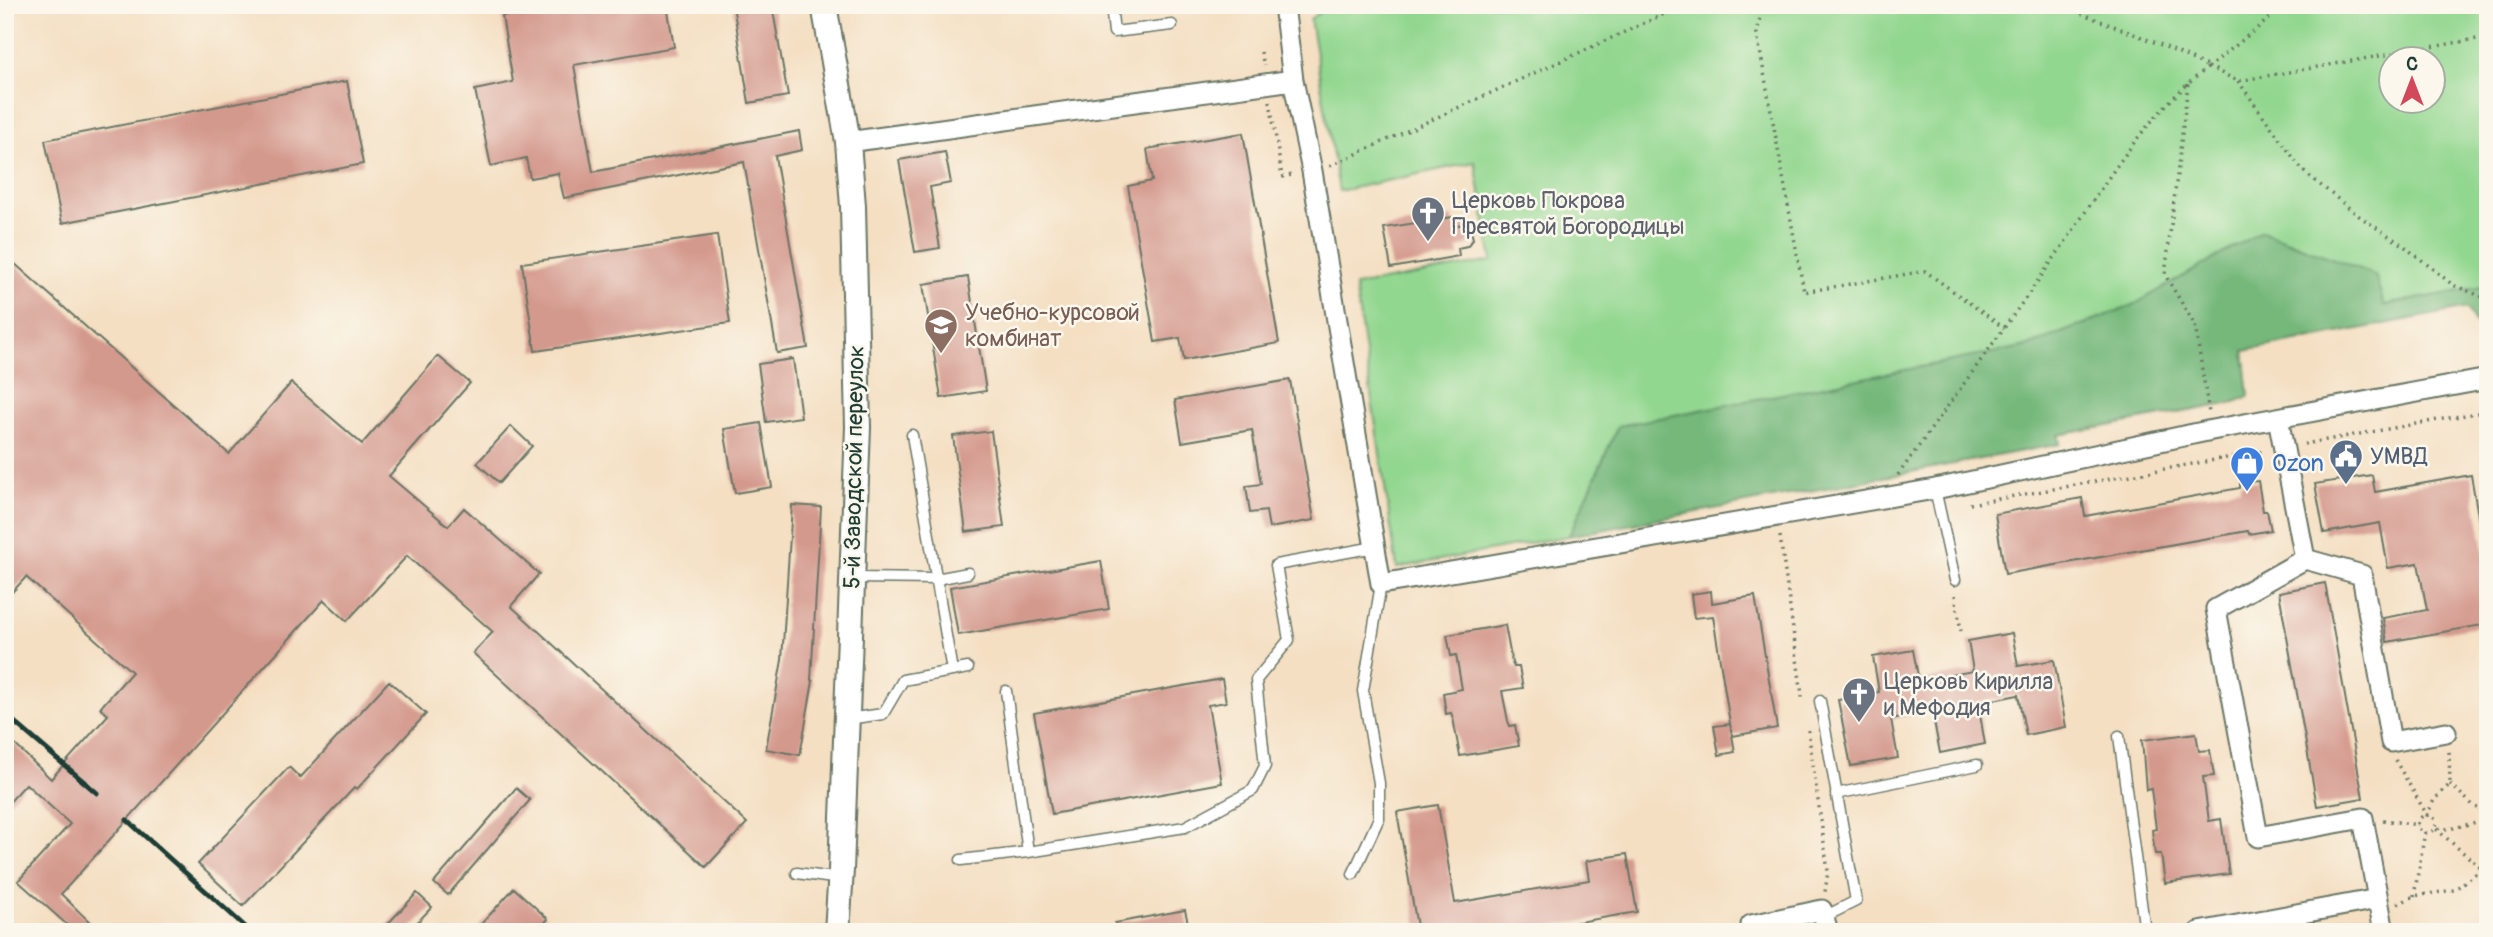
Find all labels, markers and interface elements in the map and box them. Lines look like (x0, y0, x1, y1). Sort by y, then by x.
north arrow (2378, 46, 2448, 116)
text: С (2406, 52, 2418, 76)
place label: Церковь Покрова Пресвятой Богородицы (1452, 186, 1685, 241)
church icon: Церковь Покрова Пресвятой Богородицы (1409, 194, 1447, 243)
place label: Учебно-курсовой комбинат (965, 298, 1140, 353)
school or university icon: Учебно-курсовой комбинат (922, 306, 960, 355)
street label: 5-й Заводской переулок (837, 345, 871, 589)
public building icon: УМВД (2327, 437, 2365, 486)
place label: УМВД (2370, 442, 2428, 471)
shop icon: Ozon (2228, 444, 2266, 493)
place label: Ozon (2272, 449, 2324, 478)
place label: Церковь Кирилла и Мефодия (1884, 667, 2053, 722)
church icon: Церковь Кирилла и Мефодия (1840, 675, 1878, 724)

